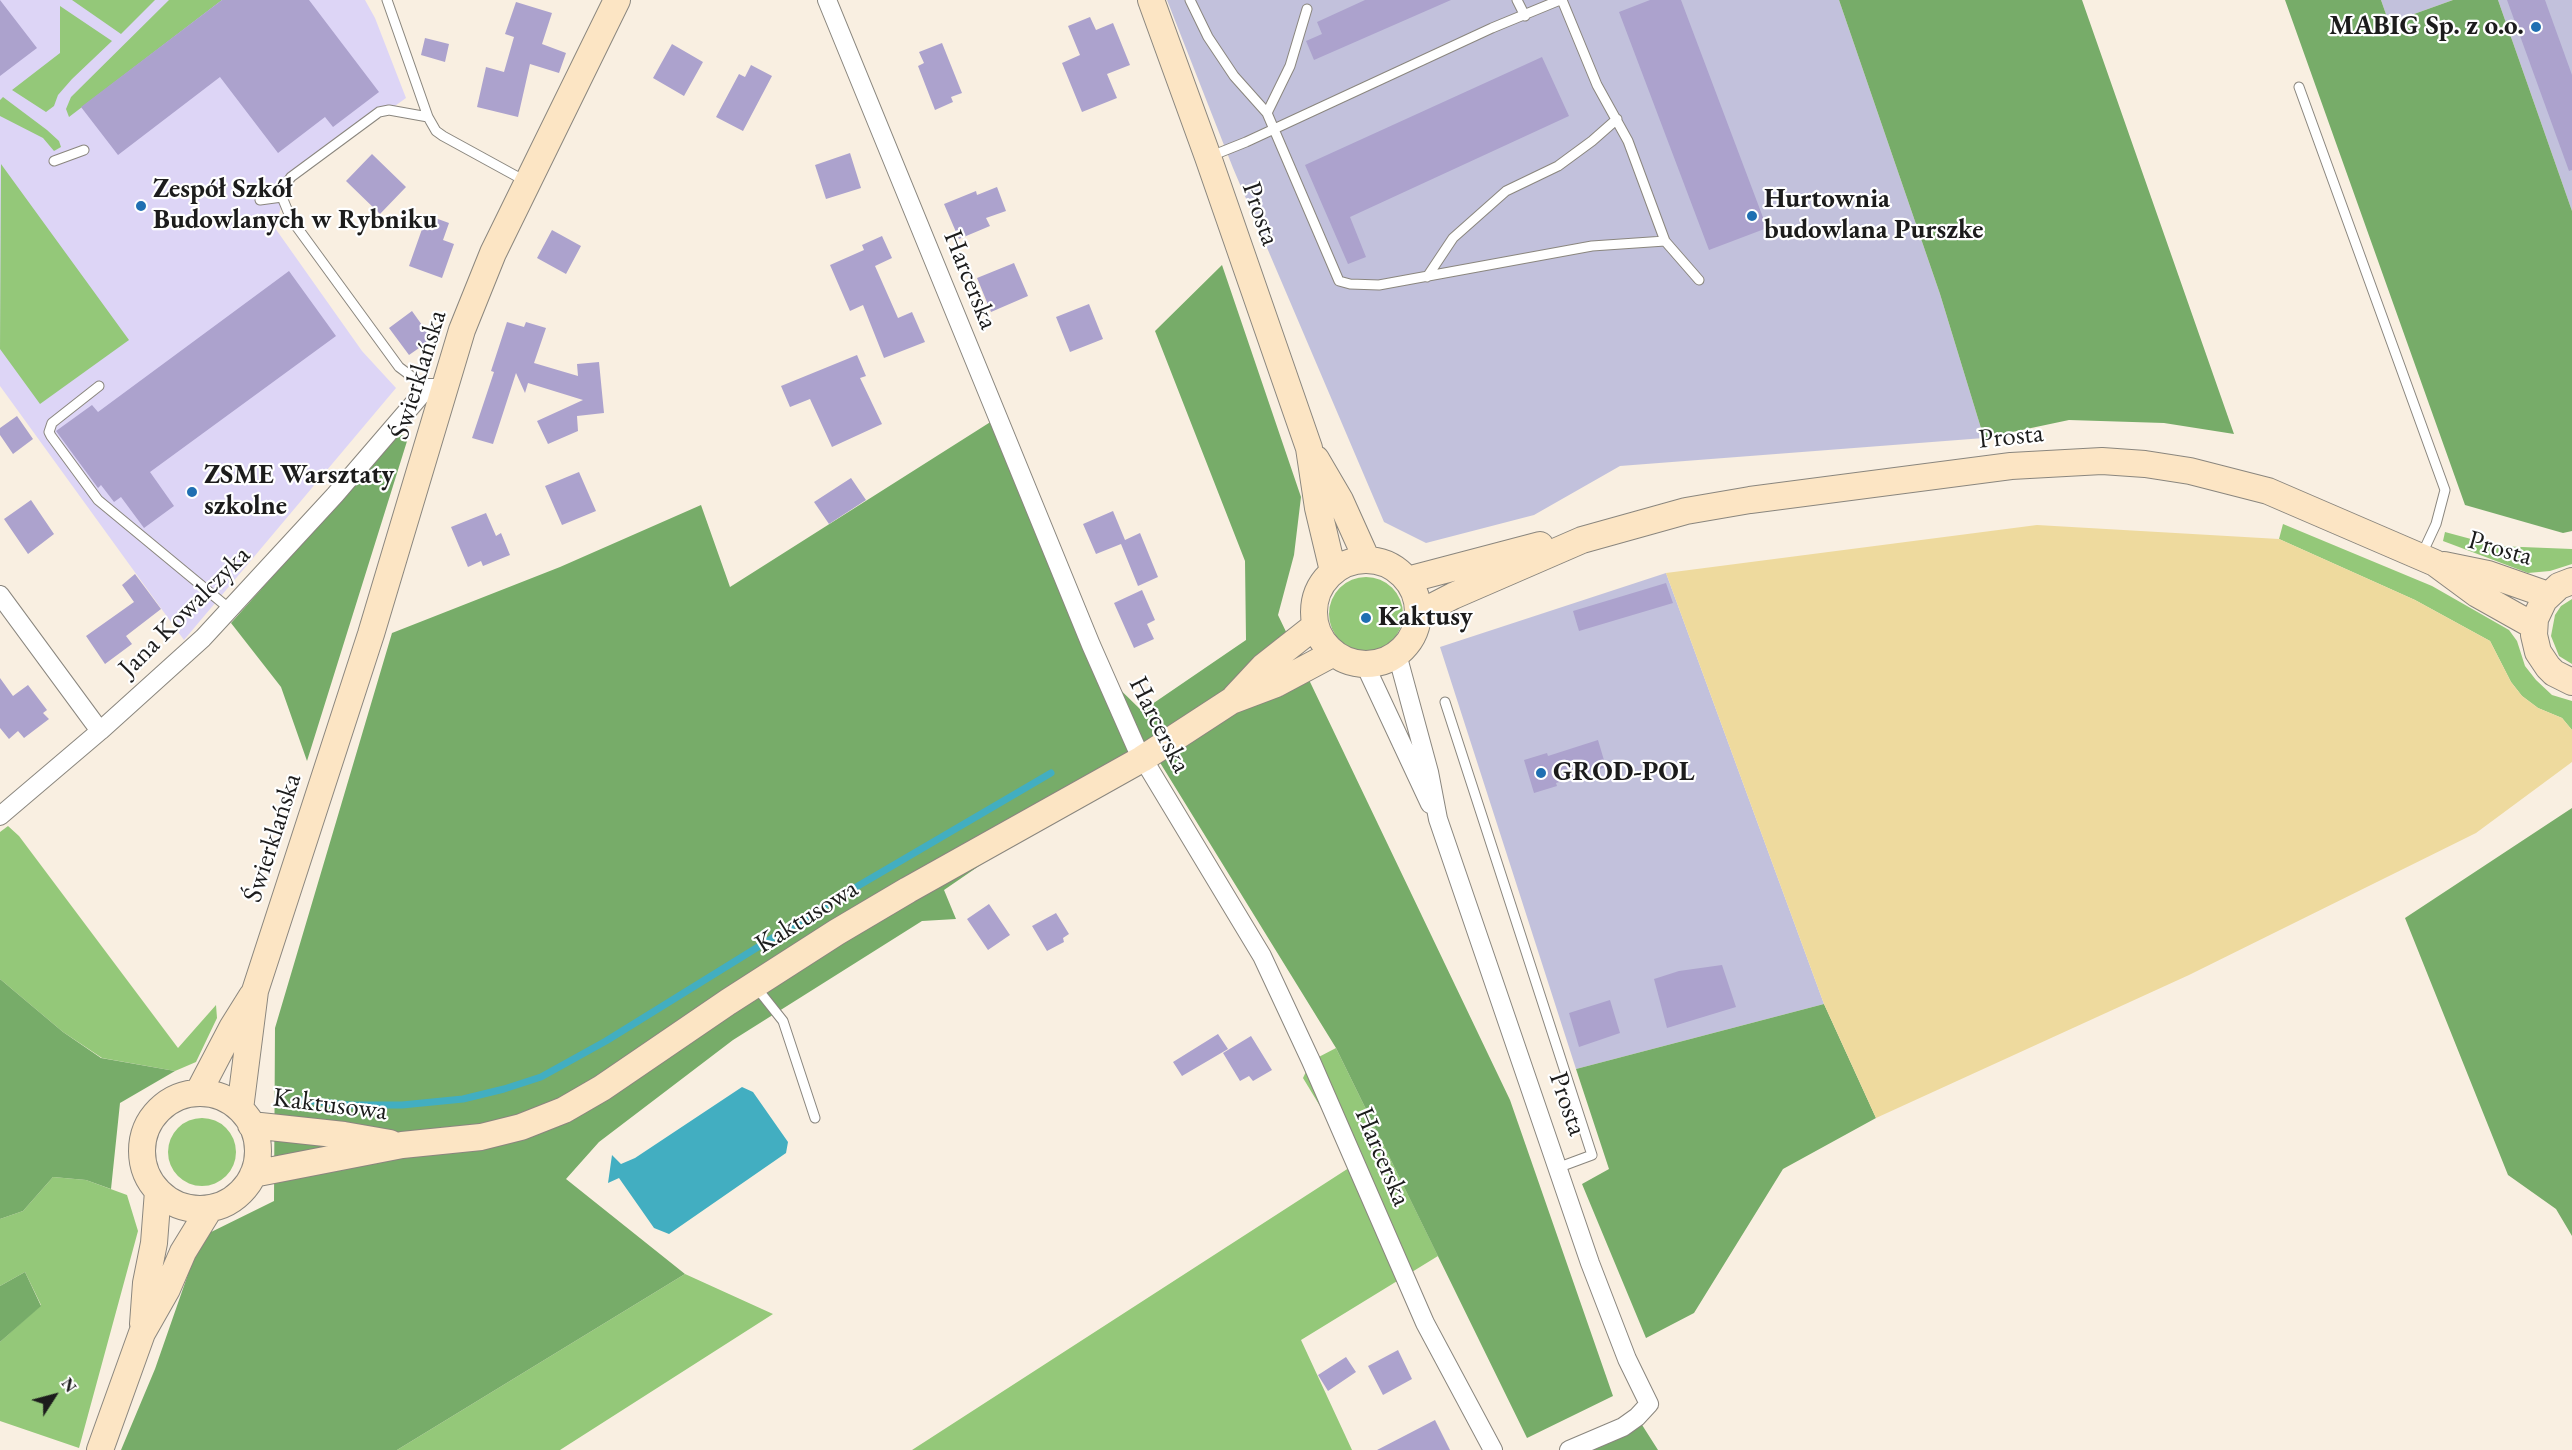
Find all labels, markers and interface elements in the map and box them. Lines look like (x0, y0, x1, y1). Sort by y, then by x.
place label: MABIG Sp. z o.o. (2329, 11, 2524, 43)
marker: MABIG Sp. z o.o. (2529, 20, 2543, 34)
place label: Zespół Szkół Budowlanych w Rybniku (153, 174, 437, 237)
street label: Prosta (1234, 178, 1286, 250)
place label: Hurtownia budowlana Purszke (1764, 184, 1983, 247)
marker: Zespół Szkół Budowlanych w Rybniku (134, 199, 148, 213)
marker: Hurtownia budowlana Purszke (1745, 209, 1759, 223)
street label: Harcerska (936, 226, 1004, 334)
street label: Świerklańska (384, 306, 454, 444)
street label: Prosta (1977, 417, 2045, 457)
place label: ZSME Warsztaty szkolne (204, 460, 394, 523)
marker: ZSME Warsztaty szkolne (185, 485, 199, 499)
street label: Prosta (2464, 524, 2536, 574)
street label: Jana Kowalczyka (112, 539, 258, 685)
place label: Kaktusy (1378, 602, 1473, 634)
marker: Kaktusy (1359, 611, 1373, 625)
street label: Harcerska (1121, 671, 1197, 779)
place label: GROD-POL (1553, 757, 1695, 789)
marker: GROD-POL (1534, 766, 1548, 780)
street label: Świerklańska (237, 769, 309, 907)
street label: Kaktusowa (750, 873, 864, 961)
street label: Prosta (1541, 1068, 1593, 1140)
street label: Kaktusowa (271, 1082, 389, 1128)
street label: Harcerska (1347, 1103, 1417, 1211)
north arrow (24, 1366, 84, 1426)
text: N (57, 1374, 81, 1397)

